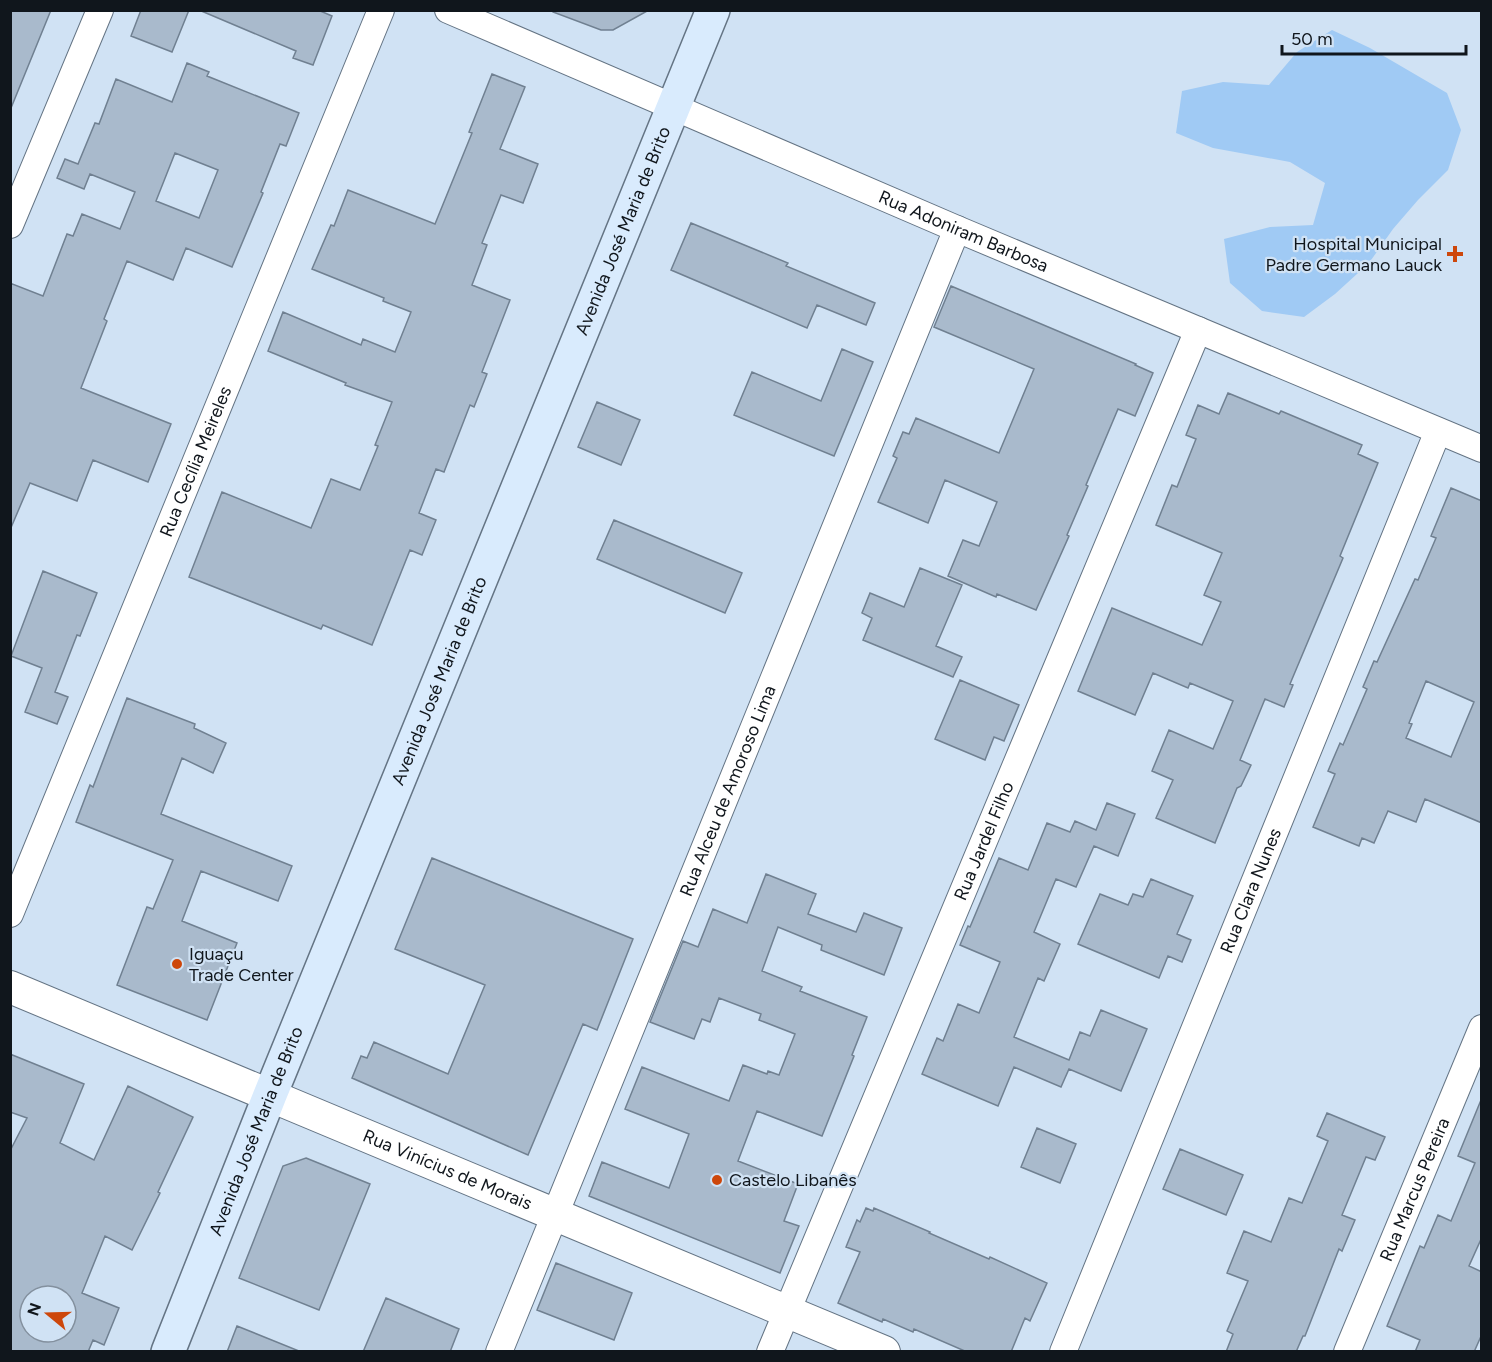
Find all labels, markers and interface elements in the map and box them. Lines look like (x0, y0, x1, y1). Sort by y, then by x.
scale bar (1282, 18, 1466, 56)
text: 50 m (1291, 28, 1333, 50)
street label: Avenida José Maria de Brito (570, 123, 675, 338)
street label: Rua Adoniram Barbosa (875, 186, 1052, 277)
place label: Hospital Municipal Padre Germano Lauck (1266, 233, 1442, 276)
marker: Hospital Municipal Padre Germano Lauck (1446, 245, 1464, 263)
street label: Rua Cecília Meireles (155, 383, 236, 540)
street label: Avenida José Maria de Brito (387, 573, 492, 788)
street label: Rua Alceu de Amoroso Lima (675, 682, 781, 900)
street label: Rua Jardel Filho (949, 778, 1019, 904)
street label: Rua Clara Nunes (1216, 825, 1286, 957)
place label: Iguaçu Trade Center (189, 943, 294, 986)
marker: Iguaçu Trade Center (170, 957, 184, 971)
street label: Avenida José Maria de Brito (204, 1023, 308, 1239)
street label: Rua Marcus Pereira (1375, 1114, 1454, 1265)
street label: Rua Vinícius de Morais (360, 1125, 535, 1215)
place label: Castelo Libanês (729, 1169, 857, 1191)
marker: Castelo Libanês (710, 1173, 724, 1187)
north arrow (18, 1284, 78, 1344)
text: N (23, 1300, 45, 1318)

